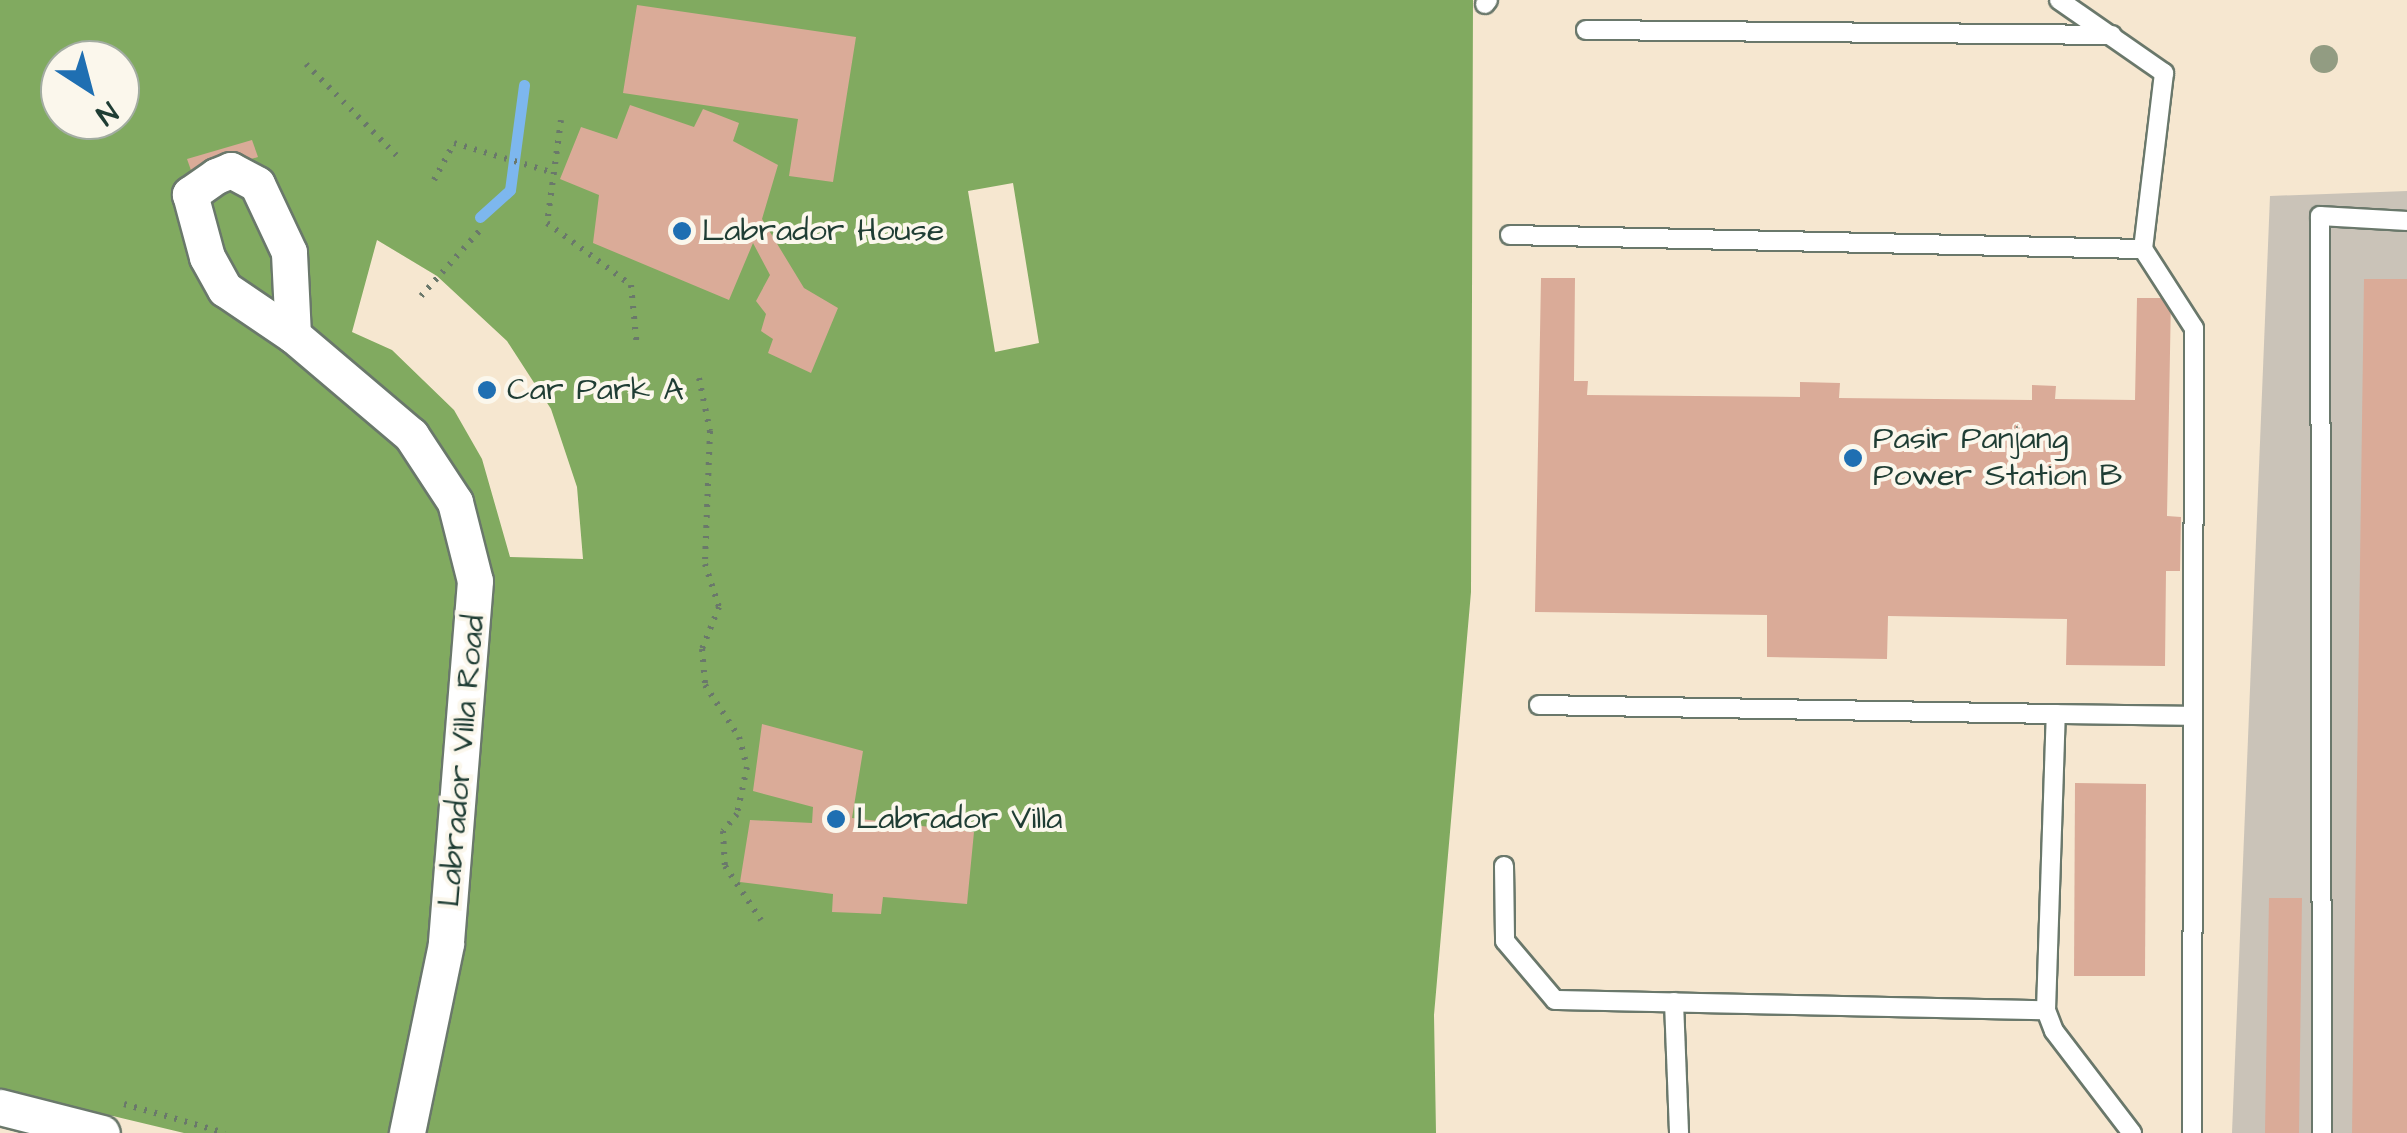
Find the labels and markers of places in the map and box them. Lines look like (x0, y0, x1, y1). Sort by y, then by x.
place label: Labrador House (702, 212, 944, 250)
marker: Labrador House (671, 220, 693, 242)
place label: Car Park A (507, 371, 684, 409)
marker: Car Park A (476, 379, 498, 401)
place label: Pasir Panjang Power Station B (1873, 421, 2122, 496)
marker: Pasir Panjang Power Station B (1842, 447, 1864, 469)
place label: Labrador Villa (856, 800, 1062, 838)
marker: Labrador Villa (825, 808, 847, 830)

